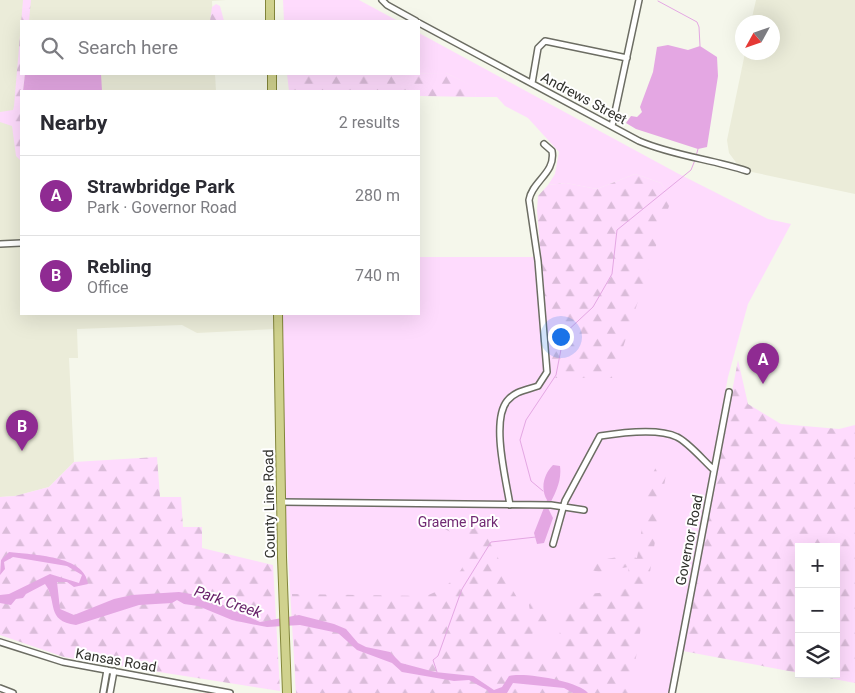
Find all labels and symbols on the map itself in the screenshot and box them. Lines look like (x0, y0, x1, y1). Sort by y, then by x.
north arrow (735, 15, 780, 60)
street label: Andrews Street (538, 69, 630, 128)
your location (548, 324, 574, 350)
pin: A (747, 343, 779, 384)
pin: B (6, 410, 38, 451)
street label: County Line Road (260, 449, 278, 559)
street label: Governor Road (672, 493, 706, 587)
park label: Graeme Park (418, 514, 499, 530)
water label: Park Creek (192, 582, 265, 622)
street label: Kansas Road (74, 645, 158, 675)

